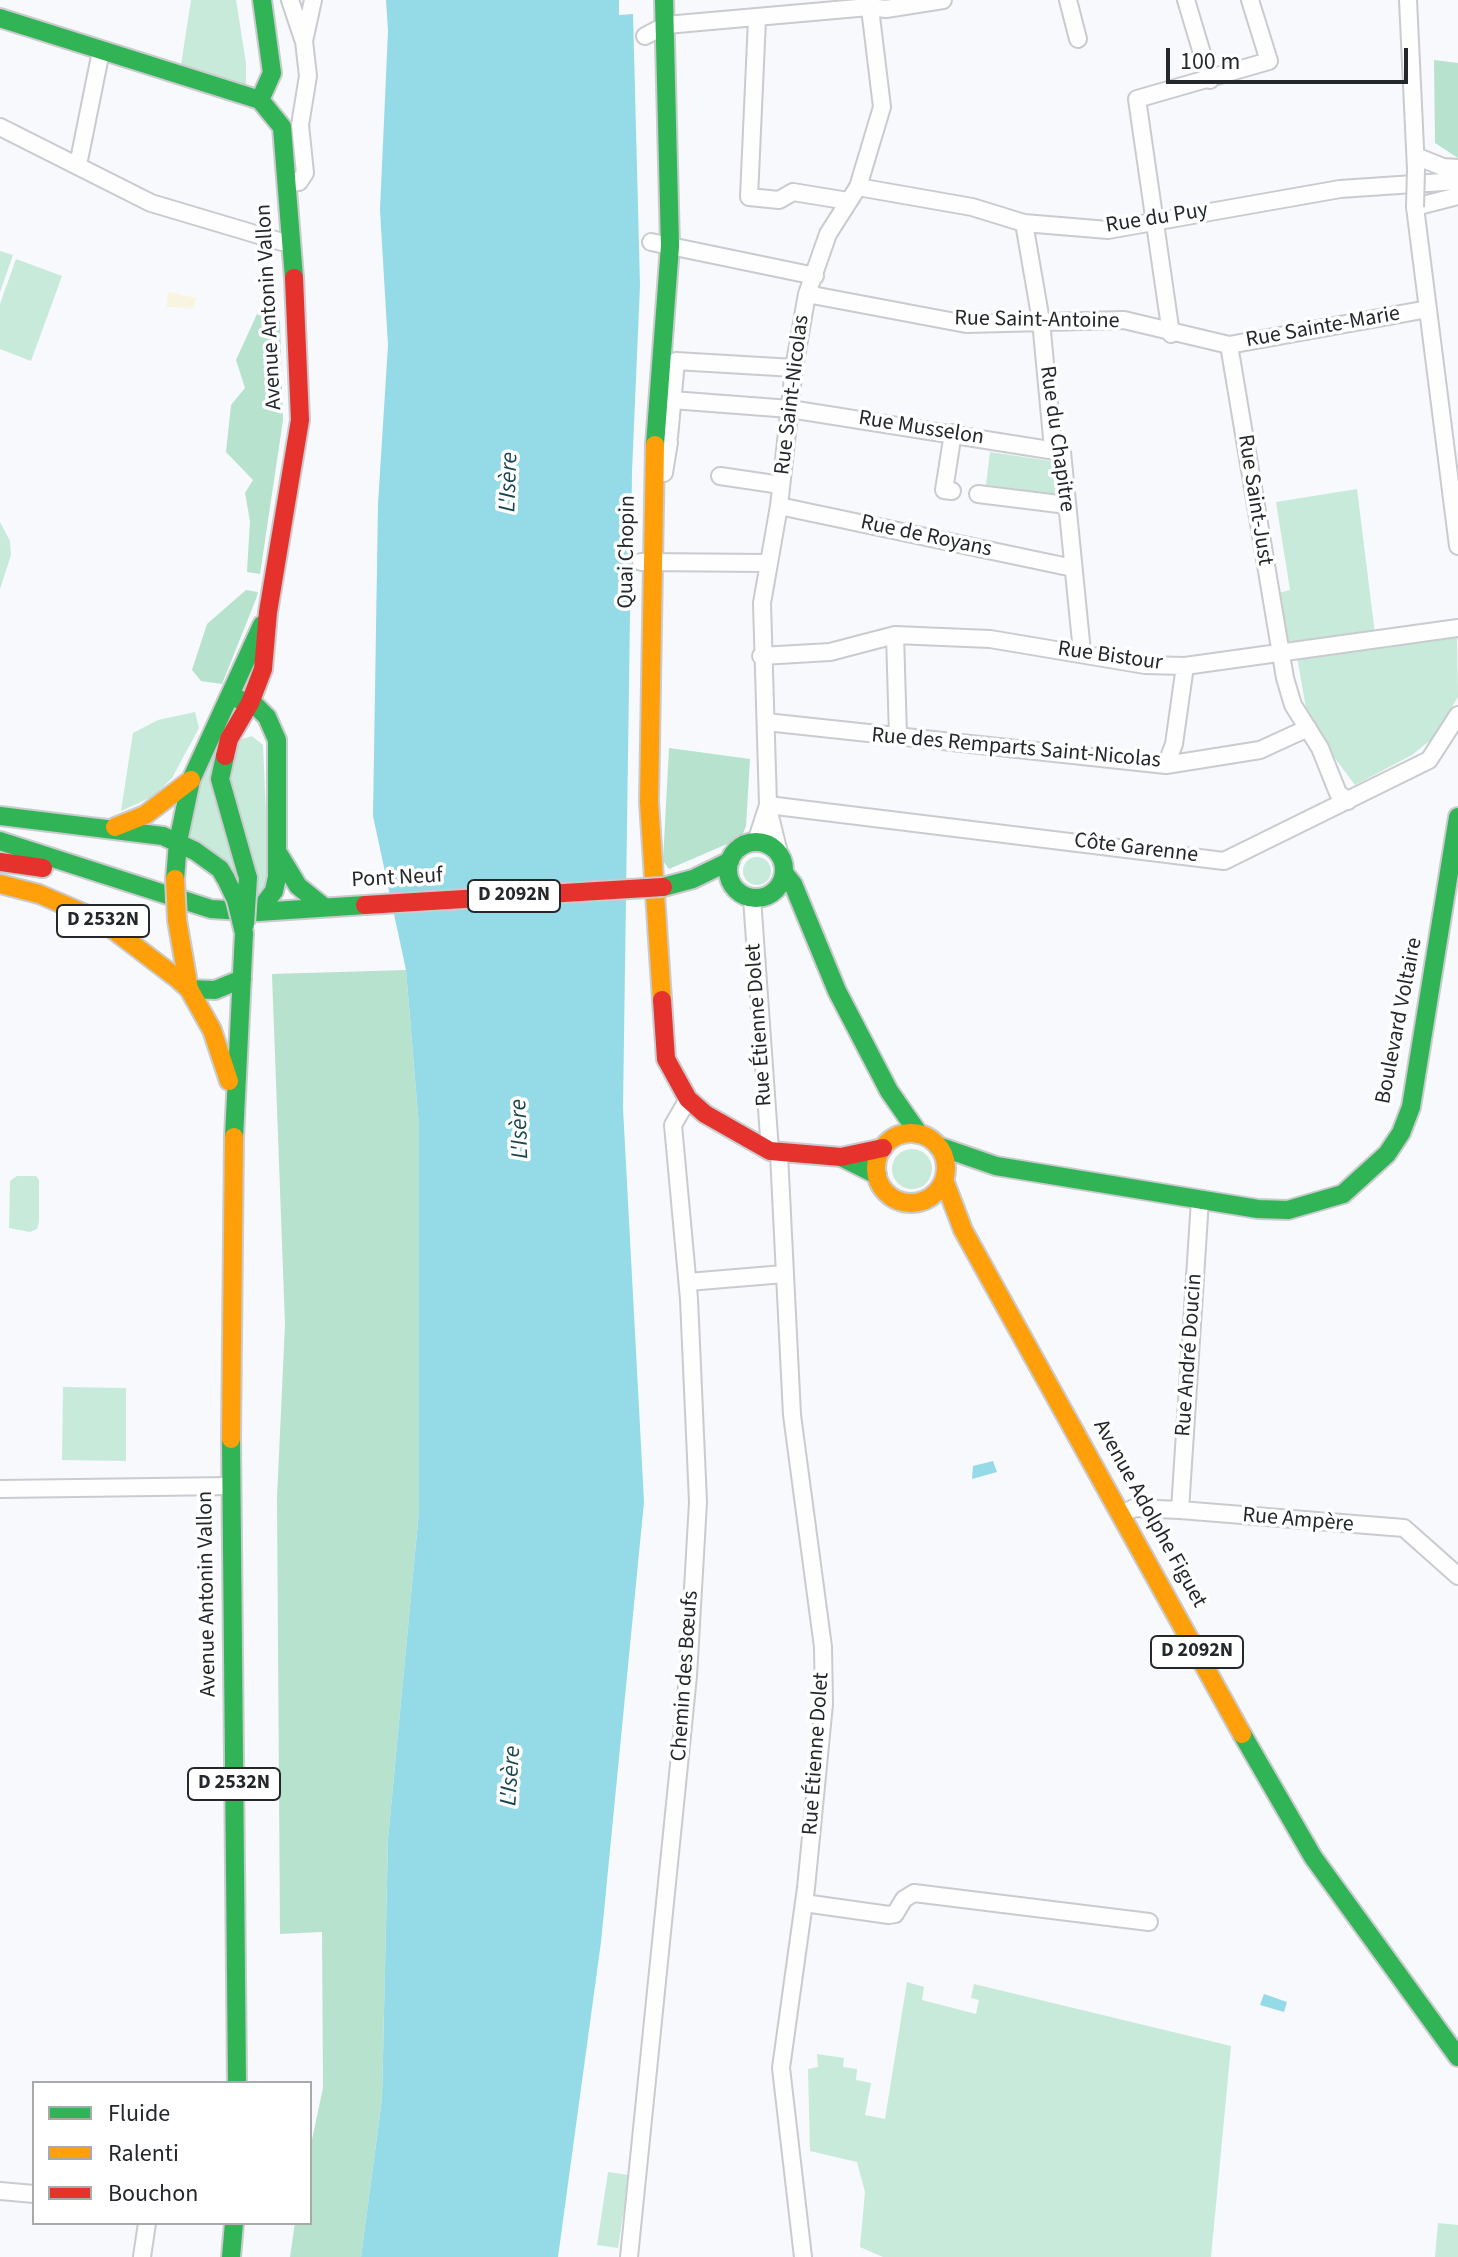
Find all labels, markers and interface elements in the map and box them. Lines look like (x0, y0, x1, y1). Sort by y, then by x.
scale bar (1170, 32, 1412, 82)
text: 100 m (1180, 44, 1240, 79)
street label: Rue du Puy (1104, 198, 1210, 240)
street label: Avenue Antonin Vallon (251, 203, 289, 411)
street label: Rue Sainte-Marie (1244, 301, 1402, 355)
street label: Rue Saint-Antoine (954, 306, 1120, 336)
street label: Rue Saint-Nicolas (770, 314, 816, 476)
street label: Rue du Chapitre (1033, 364, 1079, 514)
street label: Rue Musselon (856, 406, 986, 452)
street label: Rue Saint-Just (1231, 433, 1277, 567)
water label: L'Isère (495, 451, 525, 513)
street label: Quai Chopin (614, 495, 642, 609)
street label: Rue de Royans (858, 510, 994, 564)
street label: Rue Bistour (1056, 637, 1164, 677)
street label: Rue des Remparts Saint-Nicolas (870, 723, 1162, 775)
street label: Côte Garenne (1073, 828, 1199, 870)
street label: Pont Neuf (351, 863, 443, 895)
road number: D 2092N (468, 880, 560, 912)
road number: D 2532N (57, 905, 149, 937)
street label: Boulevard Voltaire (1371, 936, 1429, 1106)
street label: Rue Étienne Dolet (741, 943, 779, 1107)
water label: L'Isère (506, 1098, 536, 1160)
street label: Rue André Doucin (1171, 1272, 1209, 1438)
street label: Avenue Adolphe Figuet (1086, 1415, 1212, 1613)
street label: Avenue Antonin Vallon (193, 1491, 223, 1697)
street label: Rue Ampère (1241, 1503, 1355, 1539)
street label: Chemin des Bœufs (667, 1590, 705, 1762)
road number: D 2092N (1151, 1636, 1243, 1668)
street label: Rue Étienne Dolet (798, 1672, 836, 1836)
water label: L'Isère (496, 1745, 528, 1807)
road number: D 2532N (188, 1768, 280, 1800)
legend (32, 2081, 312, 2225)
text: Fluide (108, 2096, 170, 2131)
text: Ralenti (108, 2136, 179, 2171)
text: Bouchon (108, 2176, 198, 2211)

